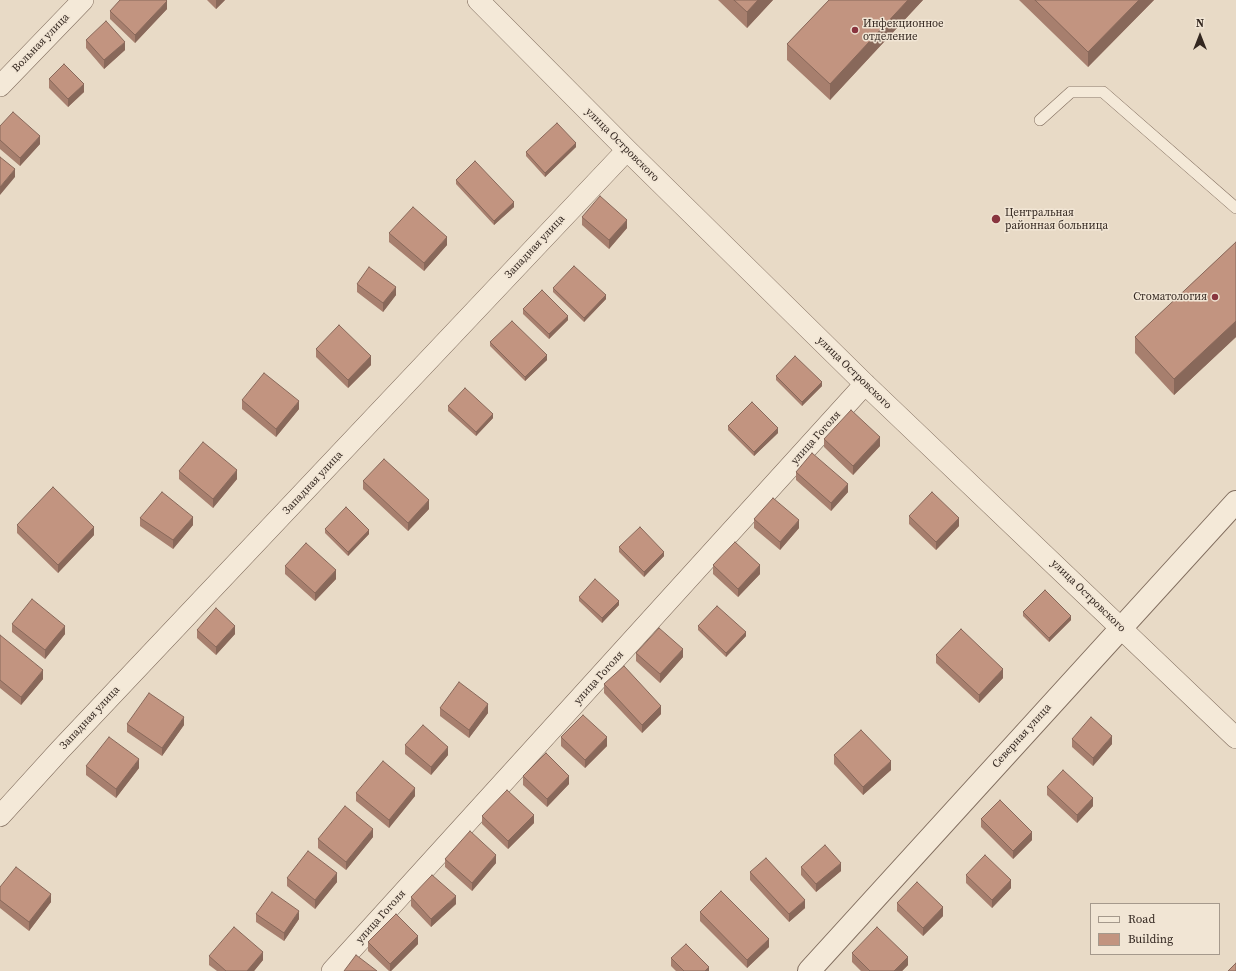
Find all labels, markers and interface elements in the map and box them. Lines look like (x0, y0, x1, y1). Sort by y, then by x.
street label: Вольная улица (10, 11, 72, 75)
north arrow (1180, 16, 1220, 56)
text: N (1196, 16, 1204, 31)
place label: Инфекционное отделение (863, 17, 944, 43)
marker: Инфекционное отделение (850, 25, 860, 35)
street label: улица Островского (582, 105, 662, 185)
place label: Центральная районная больница (1005, 206, 1108, 232)
street label: Западная улица (502, 212, 568, 282)
marker: Центральная районная больница (990, 213, 1002, 225)
place label: Стоматология (1133, 290, 1207, 304)
marker: Стоматология (1210, 292, 1220, 302)
street label: улица Островского (814, 334, 894, 412)
street label: улица Гоголя (788, 408, 844, 468)
street label: Западная улица (280, 448, 346, 518)
street label: улица Островского (1048, 557, 1128, 635)
street label: улица Гоголя (571, 648, 627, 708)
street label: Западная улица (57, 683, 123, 753)
street label: Северная улица (990, 701, 1054, 771)
street label: улица Гоголя (353, 887, 409, 947)
legend (1090, 903, 1220, 955)
text: Road (1128, 911, 1155, 927)
text: Building (1128, 931, 1173, 947)

